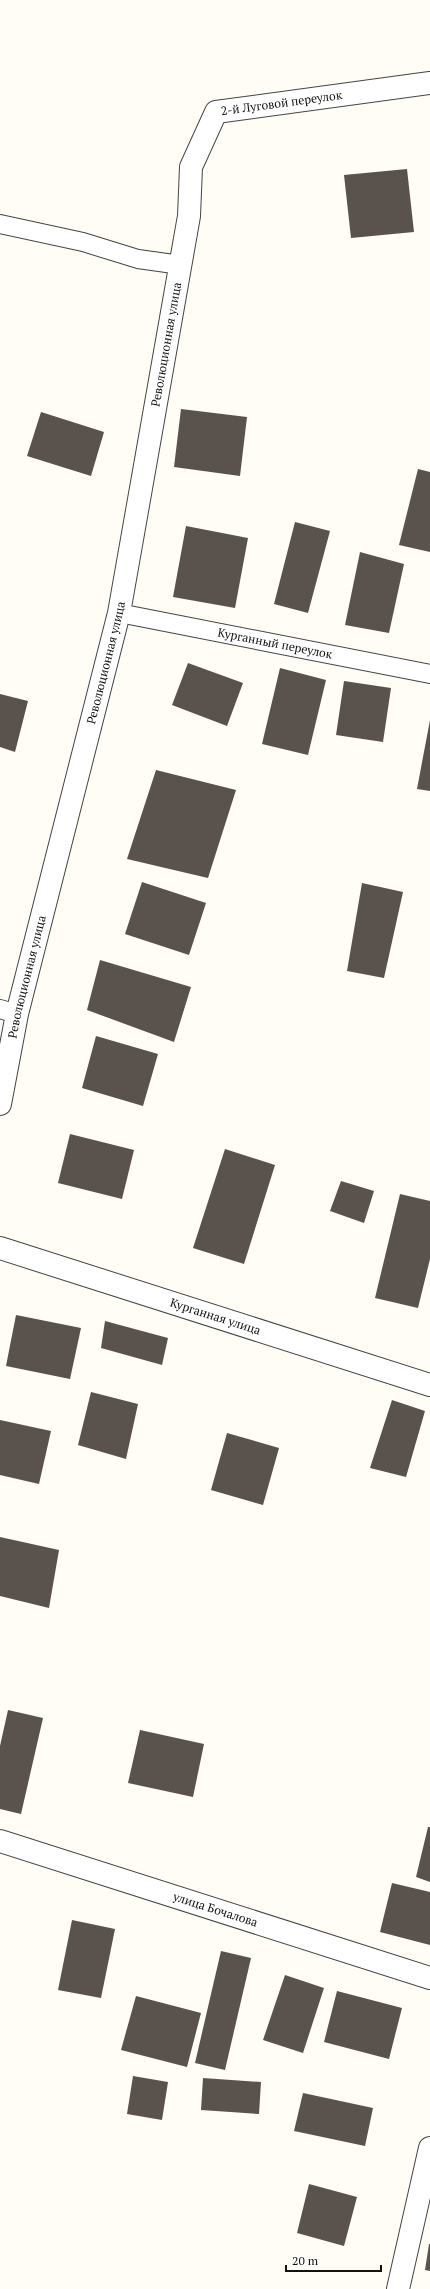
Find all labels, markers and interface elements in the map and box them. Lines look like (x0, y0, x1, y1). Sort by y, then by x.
street label: 2-й Луговой переулок (220, 87, 343, 118)
street label: Революционная улица (148, 281, 184, 408)
street label: Революционная улица (83, 600, 128, 726)
street label: Курганный переулок (216, 625, 334, 662)
street label: Революционная улица (5, 914, 49, 1040)
street label: Курганная улица (168, 1295, 263, 1338)
street label: улица Бочалова (170, 1888, 260, 1930)
scale bar (286, 2247, 381, 2273)
text: 20 m (292, 2253, 319, 2268)

